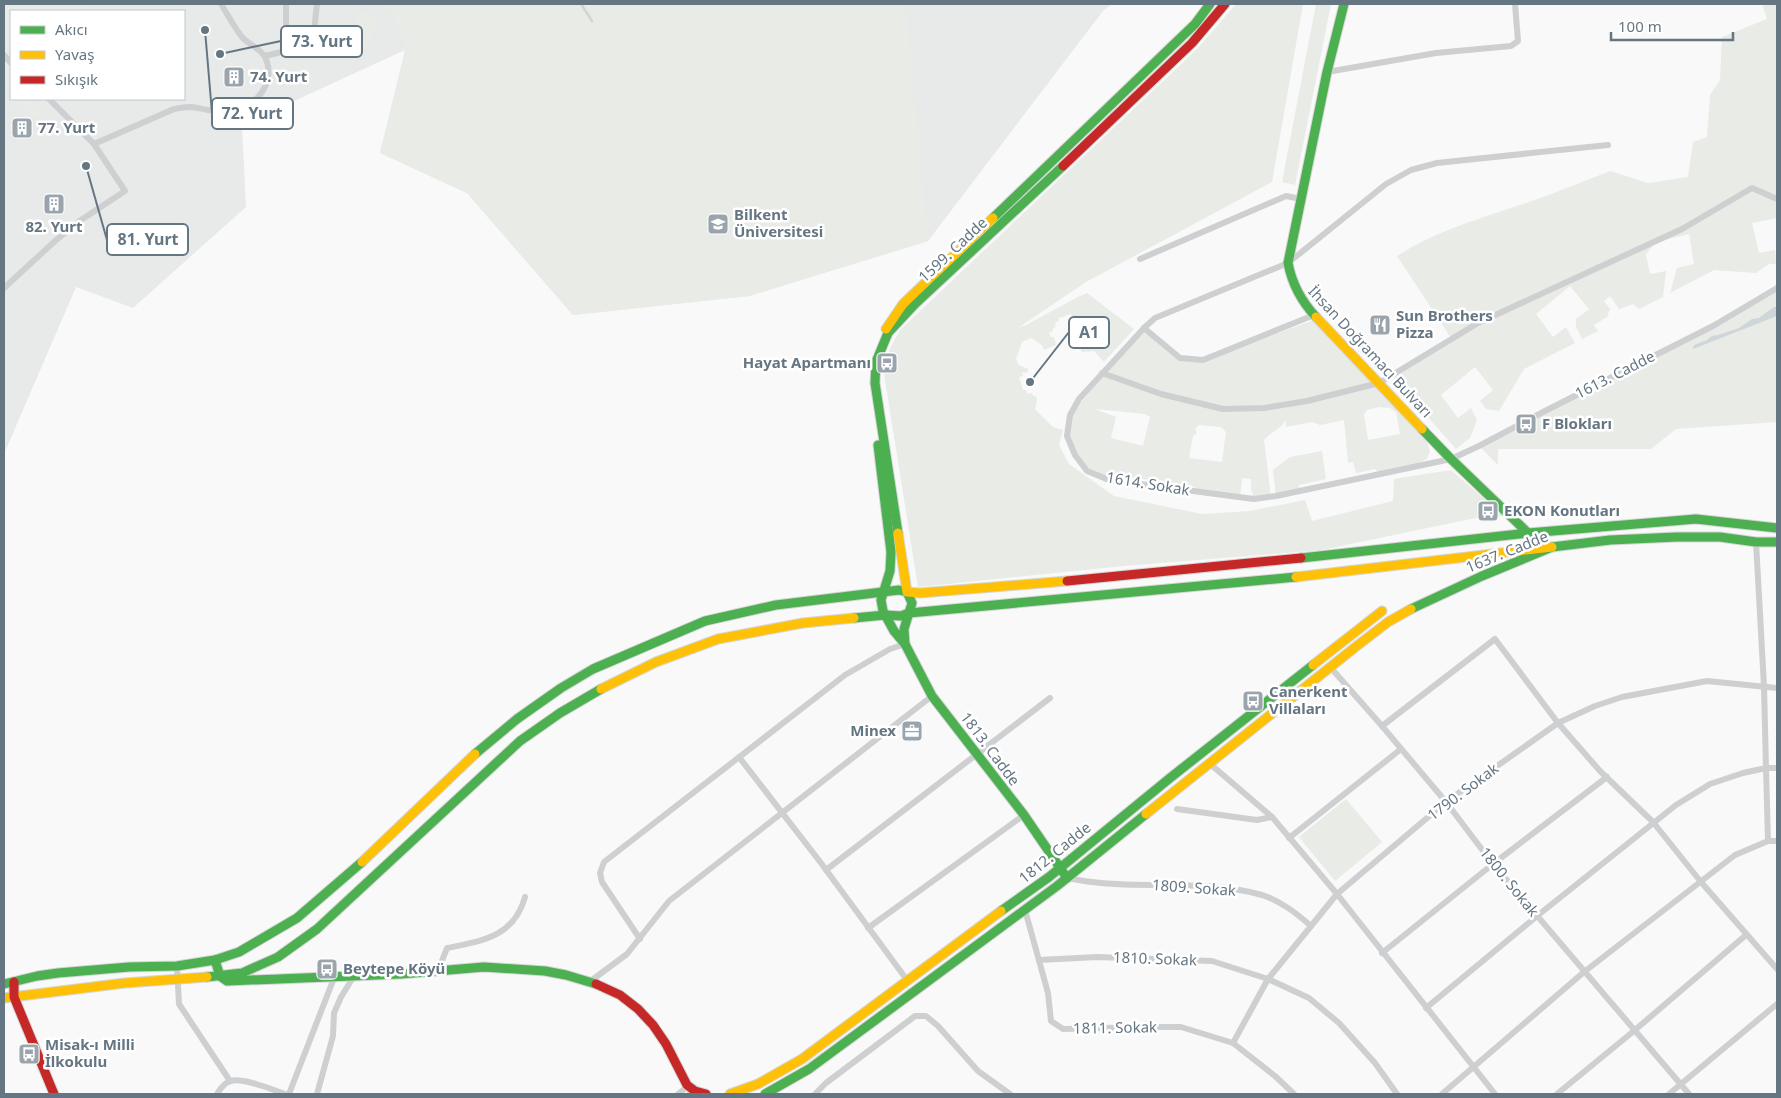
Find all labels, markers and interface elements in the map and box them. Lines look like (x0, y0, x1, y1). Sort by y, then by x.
legend (10, 10, 185, 100)
scale bar (1611, 10, 1734, 42)
text: 100 m (1618, 16, 1662, 36)
text: Akıcı (55, 19, 88, 39)
callout: 73. Yurt (281, 26, 362, 57)
text: 73. Yurt (292, 30, 353, 52)
text: Yavaş (55, 44, 94, 64)
building icon: 74. Yurt (222, 65, 246, 89)
place label: 74. Yurt (250, 66, 308, 86)
text: Sıkışık (55, 69, 98, 89)
callout: 72. Yurt (212, 98, 293, 129)
text: 72. Yurt (222, 102, 283, 124)
building icon: 77. Yurt (10, 116, 34, 140)
place label: 77. Yurt (38, 117, 96, 137)
building icon: 82. Yurt (42, 192, 66, 216)
place label: Bilkent Üniversitesi (734, 204, 823, 241)
school or university icon: Bilkent Üniversitesi (706, 212, 730, 236)
street label: 1599. Cadde (914, 212, 991, 286)
place label: 82. Yurt (25, 216, 83, 236)
callout: 81. Yurt (107, 224, 188, 255)
text: 81. Yurt (118, 228, 179, 250)
street label: İhsan Doğramacı Bulvarı (1304, 281, 1437, 421)
place label: Sun Brothers Pizza (1396, 305, 1493, 342)
restaurant icon: Sun Brothers Pizza (1368, 313, 1392, 337)
callout: A1 (1069, 317, 1109, 348)
text: A1 (1079, 321, 1099, 343)
street label: 1613. Cadde (1571, 345, 1658, 403)
bus stop icon: Hayat Apartmanı (875, 351, 899, 375)
place label: Hayat Apartmanı (743, 352, 871, 372)
bus stop icon: F Blokları (1514, 412, 1538, 436)
place label: F Blokları (1542, 413, 1612, 433)
street label: 1614. Sokak (1105, 467, 1191, 499)
bus stop icon: EKON Konutları (1476, 499, 1500, 523)
place label: EKON Konutları (1504, 500, 1620, 520)
street label: 1637. Cadde (1463, 525, 1551, 577)
place label: Canerkent Villaları (1269, 681, 1348, 718)
bus stop icon: Canerkent Villaları (1241, 689, 1265, 713)
street label: 1813. Cadde (957, 708, 1025, 789)
office icon: Minex (900, 719, 924, 743)
place label: Minex (850, 720, 896, 740)
street label: 1790. Sokak (1423, 758, 1502, 824)
street label: 1812. Cadde (1014, 817, 1094, 887)
street label: 1800. Sokak (1476, 842, 1544, 920)
street label: 1809. Sokak (1151, 874, 1237, 900)
street label: 1810. Sokak (1113, 947, 1197, 969)
bus stop icon: Beytepe Köyü (315, 957, 339, 981)
place label: Beytepe Köyü (343, 958, 445, 978)
street label: 1811. Sokak (1073, 1016, 1157, 1038)
place label: Misak-ı Milli İlkokulu (45, 1034, 135, 1071)
bus stop icon: Misak-ı Milli İlkokulu (17, 1042, 41, 1066)

